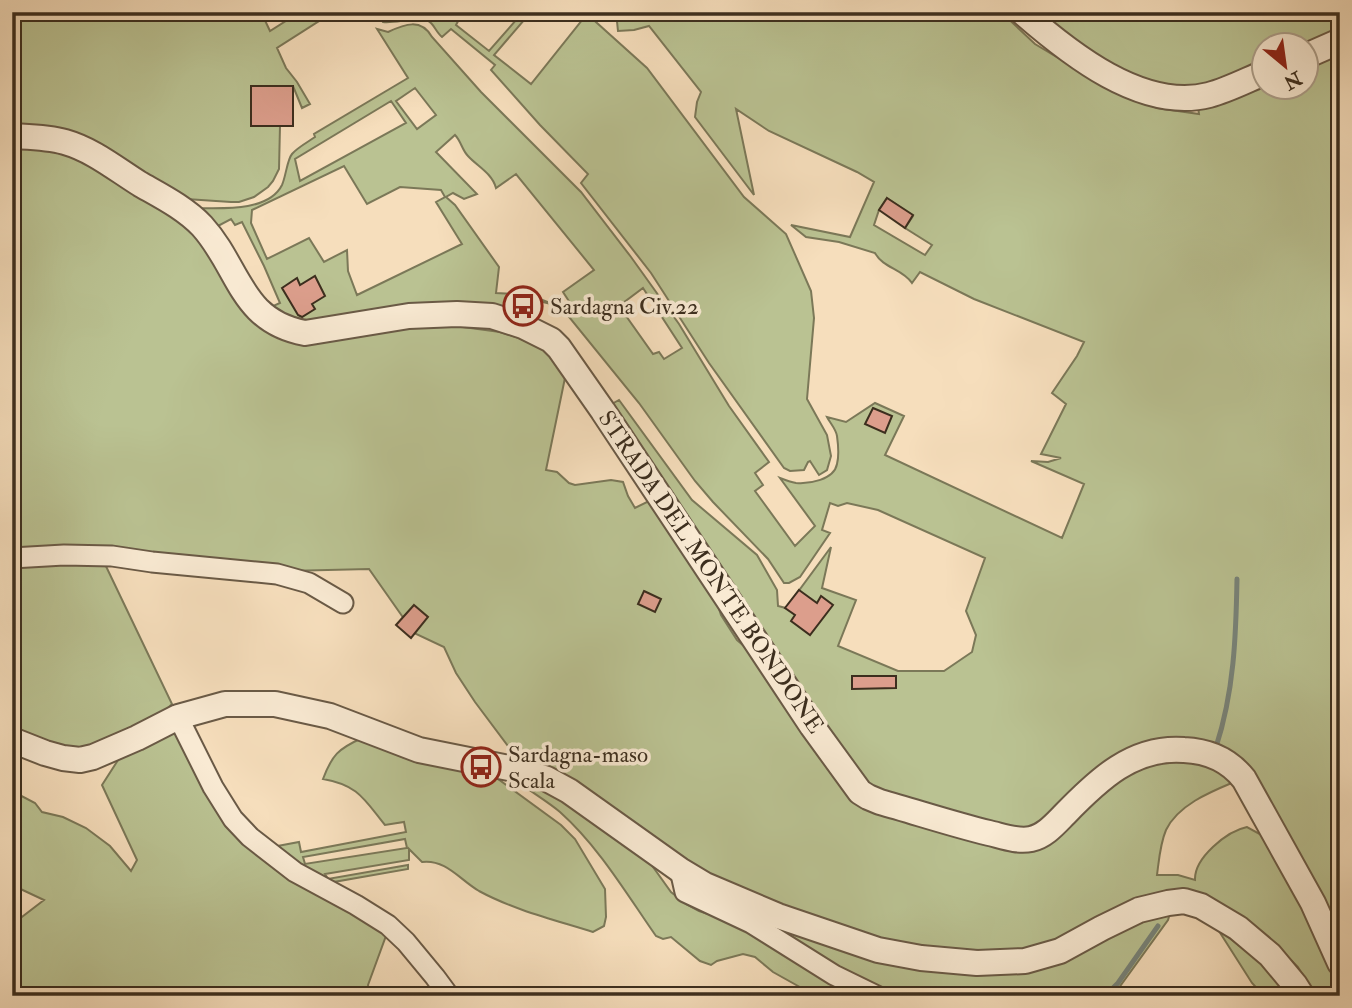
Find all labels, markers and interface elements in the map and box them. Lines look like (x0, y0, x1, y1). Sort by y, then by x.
north arrow (1250, 32, 1320, 102)
text: N (1279, 65, 1307, 95)
bus stop icon: Sardagna Civ.22 (502, 285, 544, 327)
place label: Sardagna Civ.22 (550, 292, 699, 321)
street label: STRADA DEL MONTE BONDONE (592, 405, 830, 739)
place label: Sardagna-maso Scala (508, 740, 648, 795)
bus stop icon: Sardagna-maso Scala (460, 746, 502, 788)

